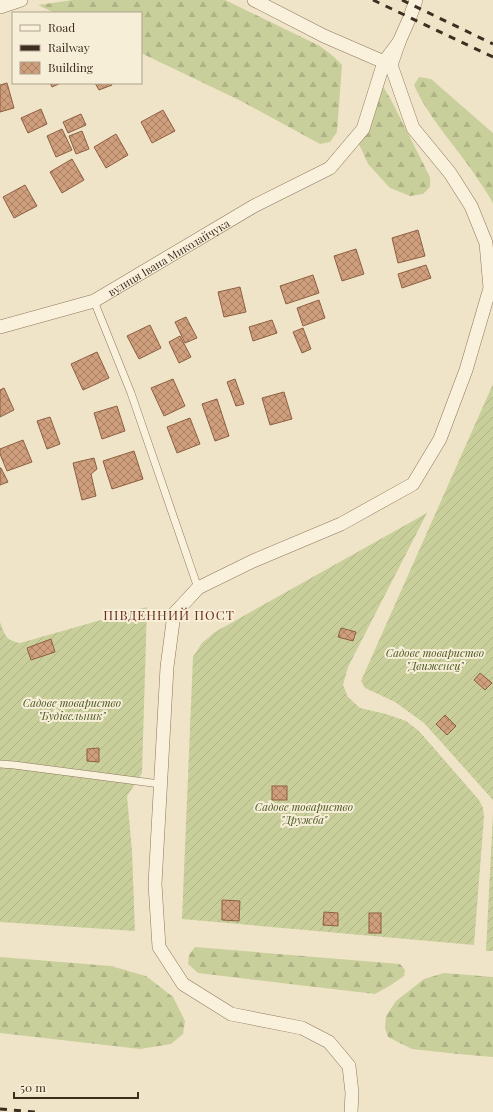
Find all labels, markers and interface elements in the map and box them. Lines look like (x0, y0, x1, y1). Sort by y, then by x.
legend (12, 12, 142, 84)
text: Road (48, 19, 75, 35)
text: Railway (48, 39, 90, 55)
text: Building (48, 59, 94, 75)
street label: вулиця Івана Миколайчука (105, 215, 232, 299)
district label: ПІВДЕННИЙ ПОСТ (103, 606, 235, 623)
park label: Садове товариство "Движенец" (386, 645, 484, 673)
park label: Садове товариство "Будівельник" (23, 695, 121, 723)
park label: Садове товариство "Дружба" (255, 799, 353, 827)
scale bar (14, 1074, 138, 1100)
text: 50 m (20, 1079, 46, 1095)

